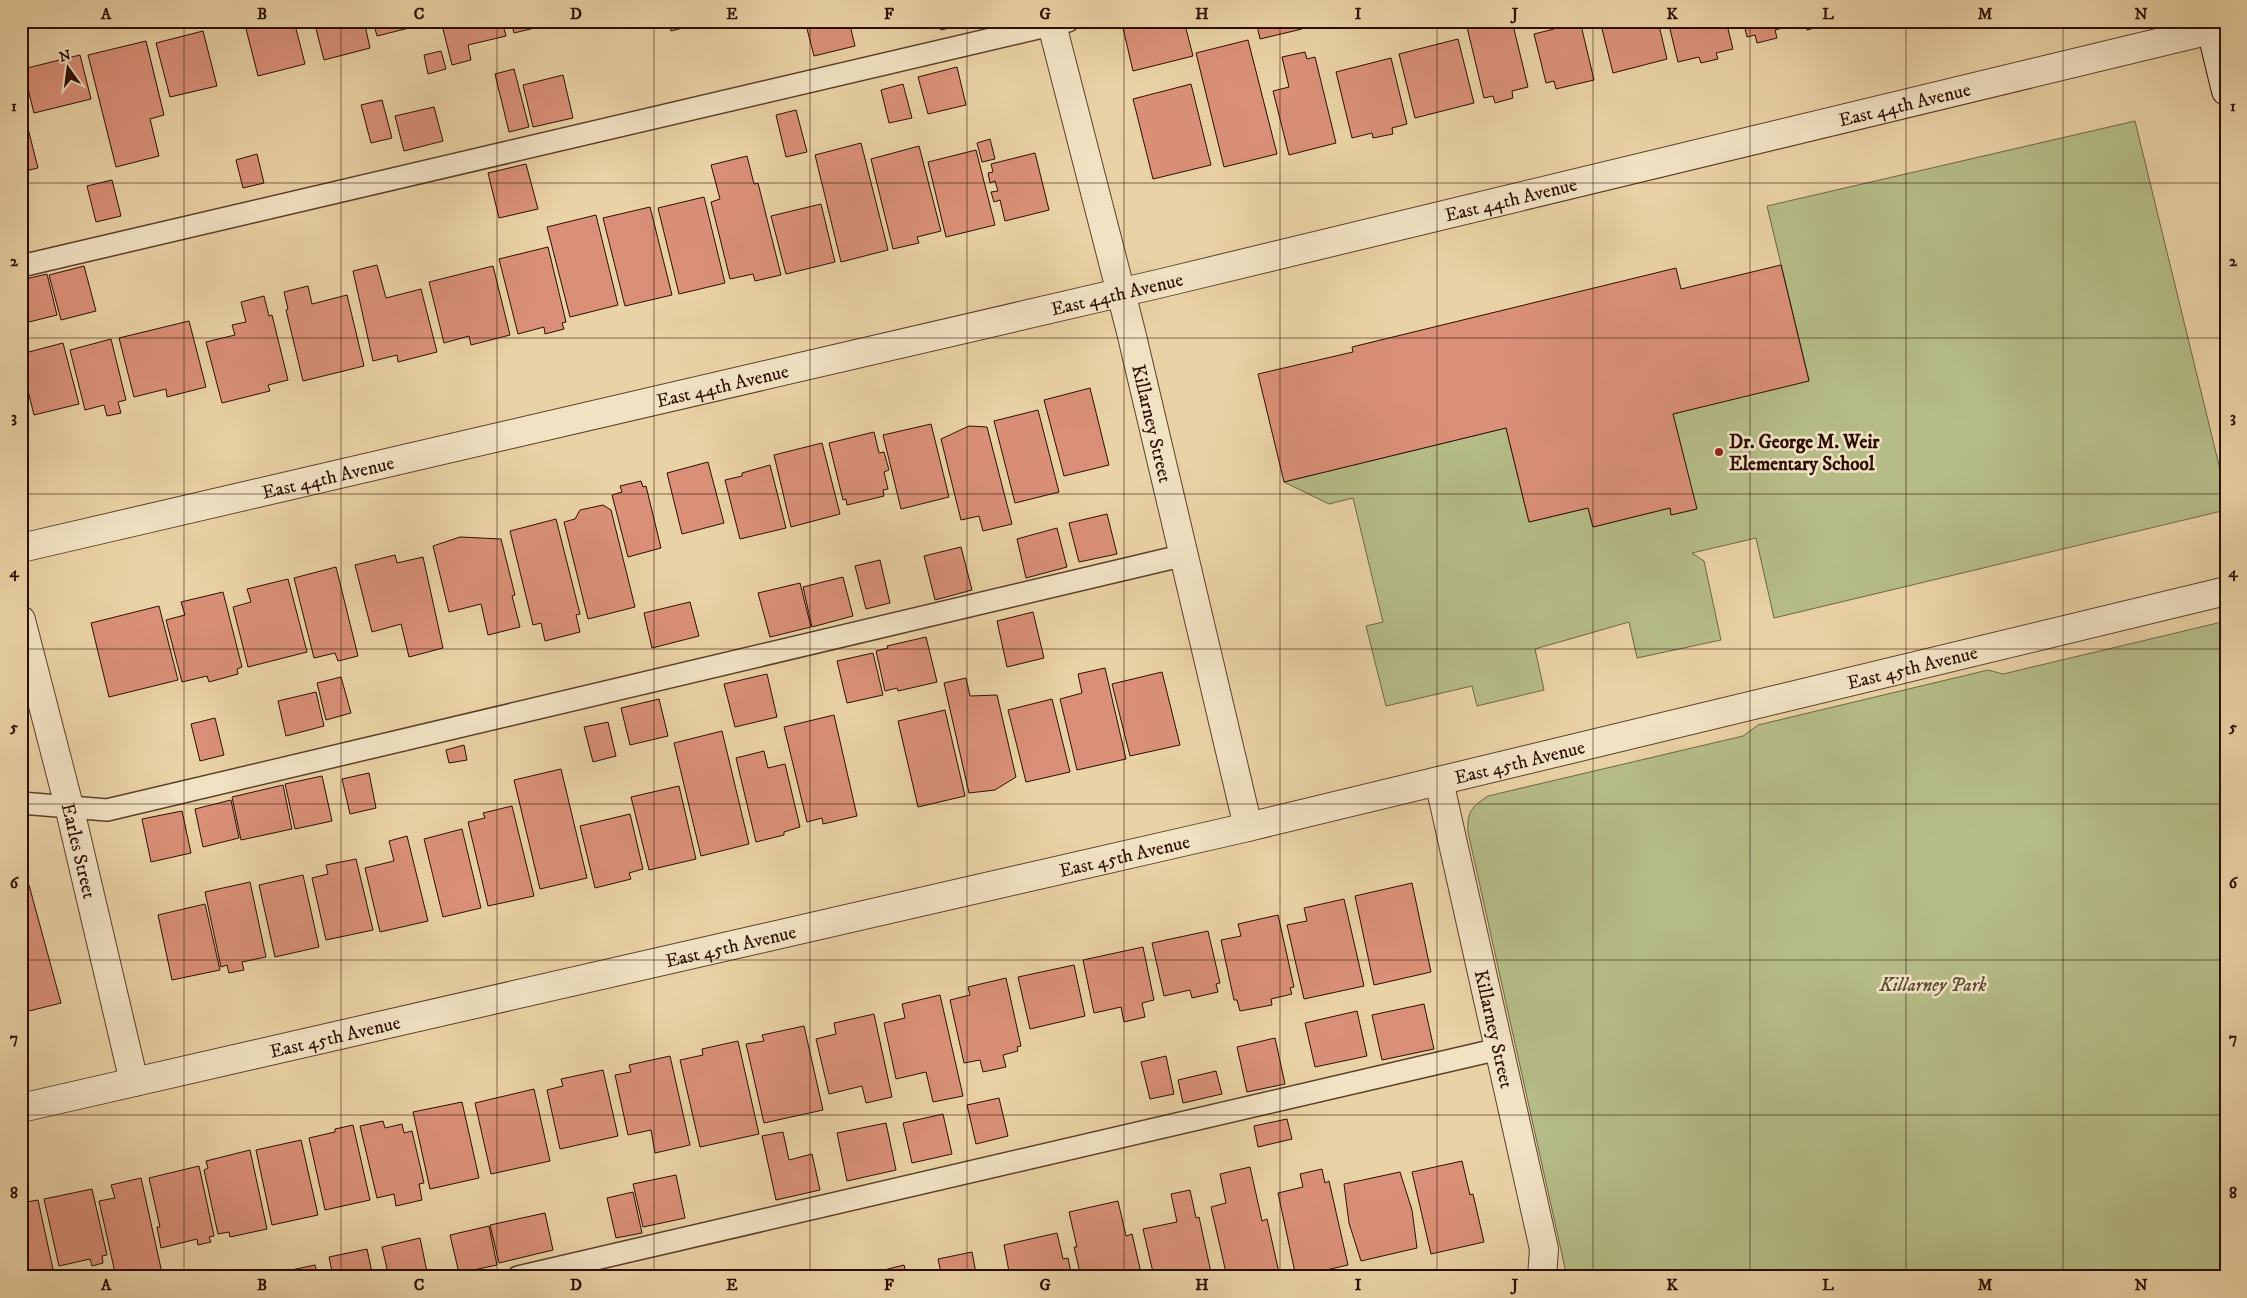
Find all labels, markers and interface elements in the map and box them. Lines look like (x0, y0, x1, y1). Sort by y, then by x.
text: A (100, 4, 112, 24)
text: B (257, 4, 267, 24)
text: C (414, 4, 424, 24)
text: D (570, 4, 582, 24)
text: E (726, 4, 738, 24)
text: F (884, 4, 894, 24)
text: G (1039, 4, 1051, 24)
text: H (1195, 4, 1209, 24)
text: I (1355, 4, 1362, 24)
text: J (1510, 4, 1519, 24)
text: K (1666, 4, 1678, 24)
text: L (1822, 4, 1834, 24)
text: M (1978, 4, 1993, 24)
text: N (2134, 4, 2148, 24)
north arrow (42, 42, 92, 92)
text: N (57, 46, 73, 66)
street label: East 44th Avenue (1836, 78, 1973, 132)
text: 1 (11, 96, 17, 116)
text: 1 (2230, 96, 2236, 116)
street label: East 44th Avenue (1443, 173, 1579, 227)
text: 2 (10, 251, 19, 271)
text: 2 (2229, 251, 2238, 271)
street label: East 44th Avenue (1049, 268, 1186, 321)
street label: East 44th Avenue (654, 360, 791, 413)
street label: Killarney Street (1126, 362, 1176, 485)
text: 3 (11, 407, 17, 427)
text: 3 (2230, 407, 2236, 427)
place label: Dr. George M. Weir Elementary School (1729, 431, 1880, 476)
marker: Dr. George M. Weir Elementary School (1713, 446, 1725, 458)
street label: East 44th Avenue (260, 452, 397, 505)
text: 4 (8, 562, 19, 582)
text: 4 (2227, 562, 2238, 582)
street label: East 45th Avenue (1845, 641, 1980, 695)
text: 5 (9, 717, 18, 737)
text: 5 (2228, 717, 2237, 737)
street label: East 45th Avenue (1452, 736, 1587, 790)
street label: Earles Street (56, 801, 100, 901)
street label: East 45th Avenue (1057, 831, 1192, 883)
text: 6 (10, 873, 20, 893)
text: 6 (2229, 873, 2239, 893)
street label: East 45th Avenue (663, 921, 799, 973)
street label: Killarney Street (1469, 968, 1518, 1091)
park label: Killarney Park (1879, 974, 1986, 997)
street label: East 45th Avenue (268, 1011, 403, 1064)
text: 7 (10, 1028, 18, 1048)
text: 7 (2229, 1028, 2237, 1048)
text: 8 (10, 1183, 18, 1203)
text: 8 (2229, 1183, 2237, 1203)
text: A (100, 1275, 112, 1295)
text: B (257, 1275, 267, 1295)
text: C (414, 1275, 424, 1295)
text: D (570, 1275, 582, 1295)
text: E (726, 1275, 738, 1295)
text: F (884, 1275, 894, 1295)
text: G (1039, 1275, 1051, 1295)
text: H (1195, 1275, 1209, 1295)
text: I (1355, 1275, 1362, 1295)
text: J (1510, 1275, 1519, 1295)
text: K (1666, 1275, 1678, 1295)
text: L (1822, 1275, 1834, 1295)
text: M (1978, 1275, 1993, 1295)
text: N (2134, 1275, 2148, 1295)

